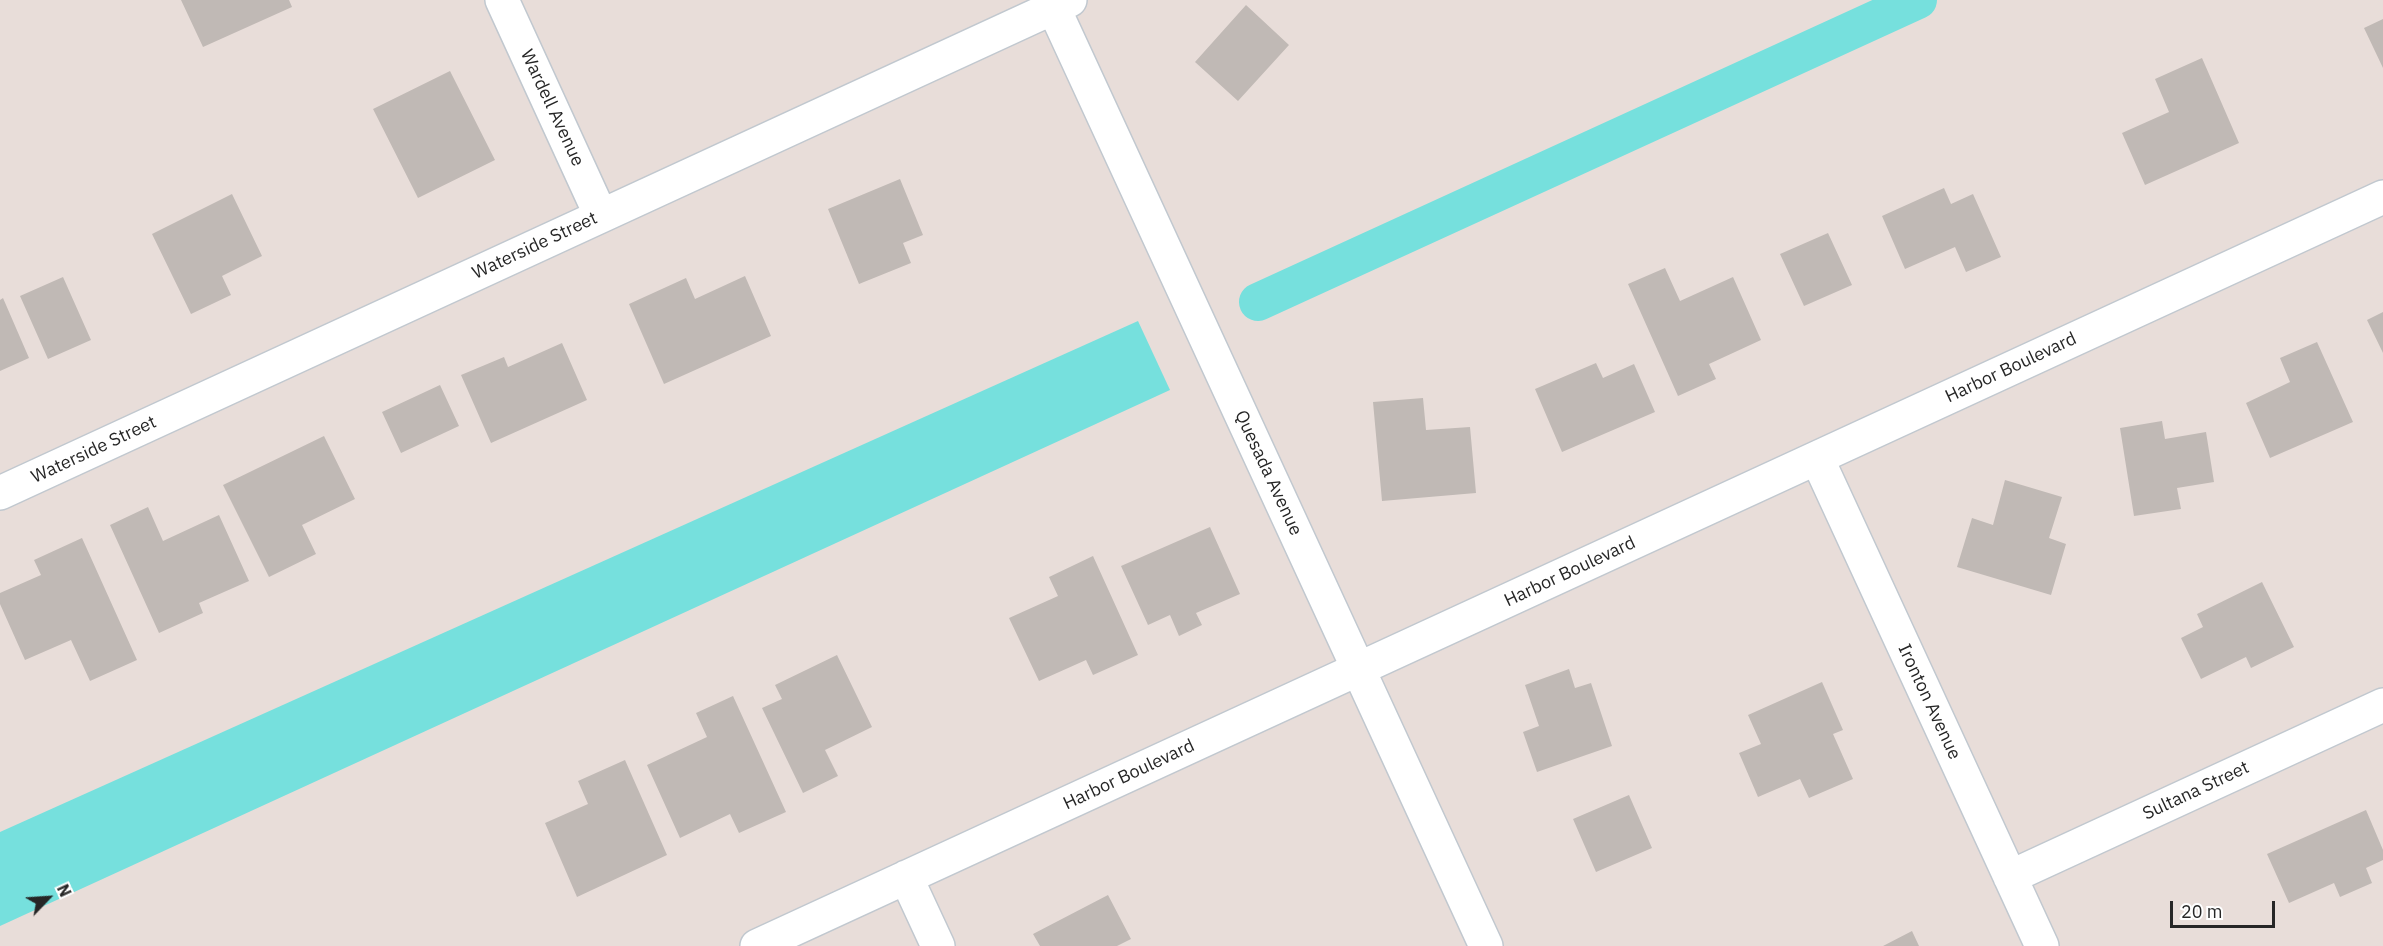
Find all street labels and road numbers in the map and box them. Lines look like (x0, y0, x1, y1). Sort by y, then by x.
street label: Wardell Avenue (516, 46, 588, 170)
street label: Waterside Street (469, 208, 601, 284)
street label: Harbor Boulevard (1942, 328, 2080, 408)
street label: Quesada Avenue (1230, 407, 1306, 539)
street label: Waterside Street (28, 412, 160, 488)
street label: Harbor Boulevard (1501, 532, 1639, 612)
street label: Ironton Avenue (1893, 641, 1965, 763)
street label: Harbor Boulevard (1060, 735, 1198, 815)
street label: Sultana Street (2139, 757, 2253, 825)

